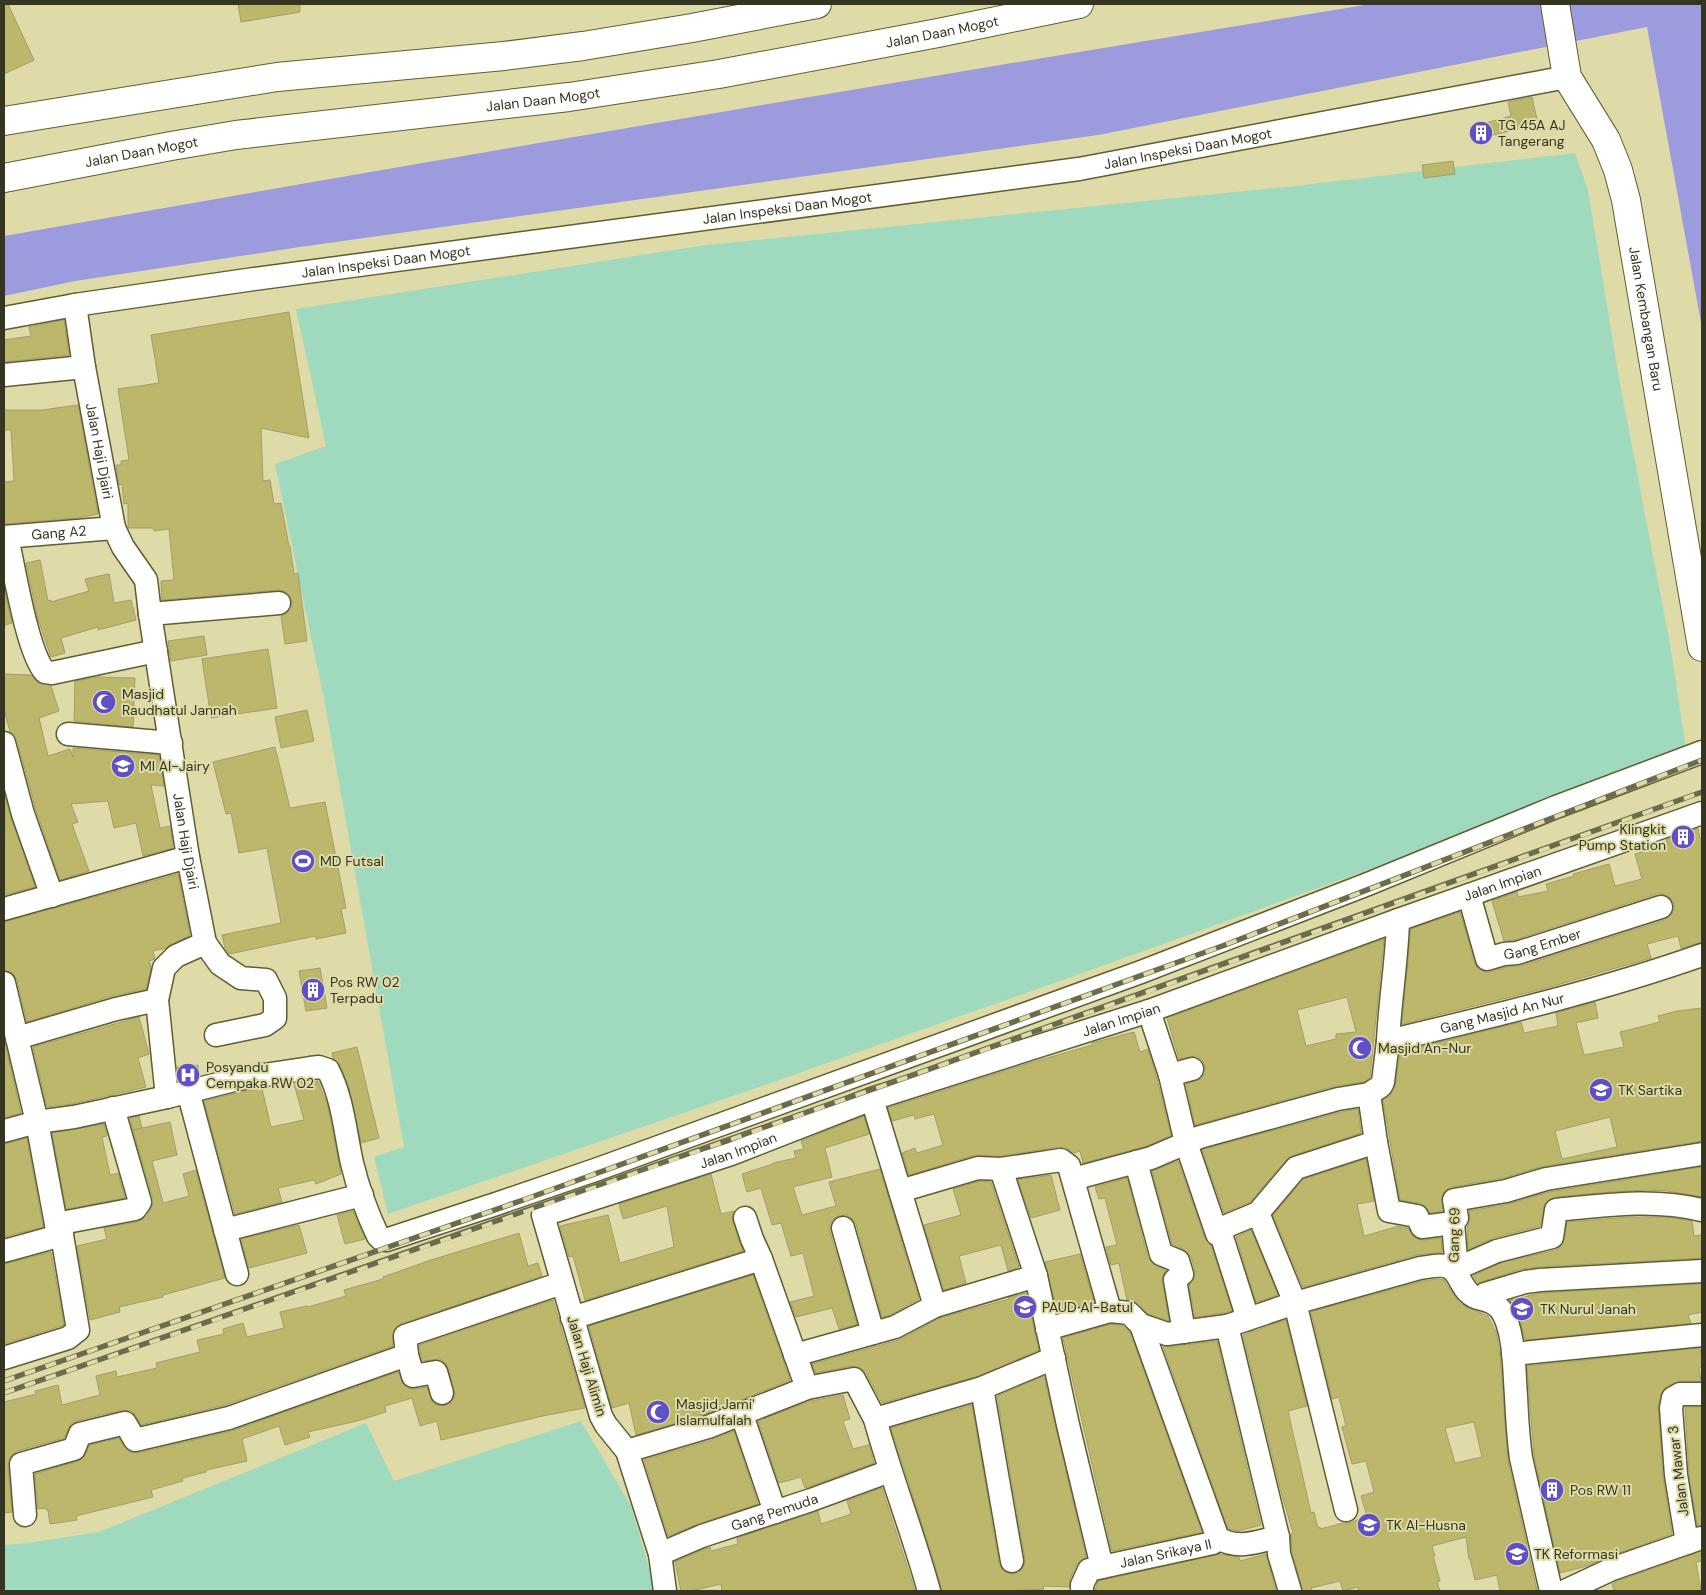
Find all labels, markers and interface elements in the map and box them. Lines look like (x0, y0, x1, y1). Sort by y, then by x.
street label: Jalan Daan Mogot (884, 12, 1000, 52)
street label: Jalan Daan Mogot (485, 83, 601, 115)
place label: TG 45A AJ Tangerang (1498, 116, 1565, 150)
building icon: TG 45A AJ Tangerang (1468, 120, 1494, 146)
street label: Jalan Inspeksi Daan Mogot (1102, 124, 1273, 173)
street label: Jalan Daan Mogot (83, 133, 199, 171)
street label: Jalan Inspeksi Daan Mogot (701, 188, 873, 228)
street label: Jalan Inspeksi Daan Mogot (300, 241, 472, 282)
street label: Jalan Kembangan Baru (1625, 245, 1667, 392)
street label: Jalan Haji Djairi (82, 401, 117, 500)
street label: Gang A2 (31, 521, 87, 544)
place label: Masjid Raudhatul Jannah (122, 685, 237, 719)
mosque icon: Masjid Raudhatul Jannah (91, 689, 117, 715)
school or university icon: MI Al-Jairy (110, 753, 136, 779)
place label: MI Al-Jairy (140, 757, 210, 775)
street label: Jalan Haji Djairi (169, 792, 203, 891)
place label: Klingkit Pump Station (1579, 820, 1666, 854)
building icon: Klingkit Pump Station (1670, 824, 1696, 850)
sports icon: MD Futsal (290, 848, 316, 874)
place label: MD Futsal (320, 852, 384, 870)
street label: Jalan Impian (1461, 861, 1544, 905)
street label: Gang Ember (1503, 924, 1583, 963)
place label: Pos RW 02 Terpadu (330, 973, 400, 1007)
building icon: Pos RW 02 Terpadu (300, 977, 326, 1003)
street label: Gang Masjid An Nur (1438, 989, 1566, 1037)
street label: Jalan Impian (1080, 999, 1163, 1041)
mosque icon: Masjid An-Nur (1347, 1035, 1373, 1061)
place label: Masjid An-Nur (1378, 1039, 1471, 1057)
place label: Posyandu Cempaka RW 02 (206, 1058, 314, 1092)
hospital icon: Posyandu Cempaka RW 02 (175, 1062, 201, 1088)
school or university icon: TK Sartika (1588, 1077, 1614, 1103)
place label: TK Sartika (1618, 1081, 1682, 1099)
street label: Jalan Impian (697, 1128, 779, 1173)
street label: Gang 69 (1445, 1207, 1463, 1263)
school or university icon: PAUD Al-Batul (1012, 1294, 1038, 1320)
school or university icon: TK Nurul Janah (1509, 1296, 1535, 1322)
place label: PAUD Al-Batul (1042, 1298, 1133, 1316)
place label: TK Nurul Janah (1540, 1300, 1636, 1318)
street label: Jalan Haji Alimin (563, 1313, 611, 1419)
place label: Masjid Jami' Islamulfalah (676, 1395, 754, 1429)
mosque icon: Masjid Jami' Islamulfalah (645, 1399, 671, 1425)
street label: Jalan Mawar 3 (1663, 1424, 1693, 1518)
building icon: Pos RW 11 (1539, 1477, 1565, 1503)
place label: Pos RW 11 (1570, 1481, 1631, 1499)
street label: Gang Pemuda (729, 1489, 820, 1535)
school or university icon: TK Al-Husna (1356, 1512, 1382, 1538)
place label: TK Al-Husna (1386, 1516, 1466, 1534)
street label: Jalan Srikaya II (1118, 1535, 1213, 1572)
school or university icon: TK Reformasi (1504, 1541, 1530, 1567)
place label: TK Reformasi (1534, 1545, 1618, 1563)

